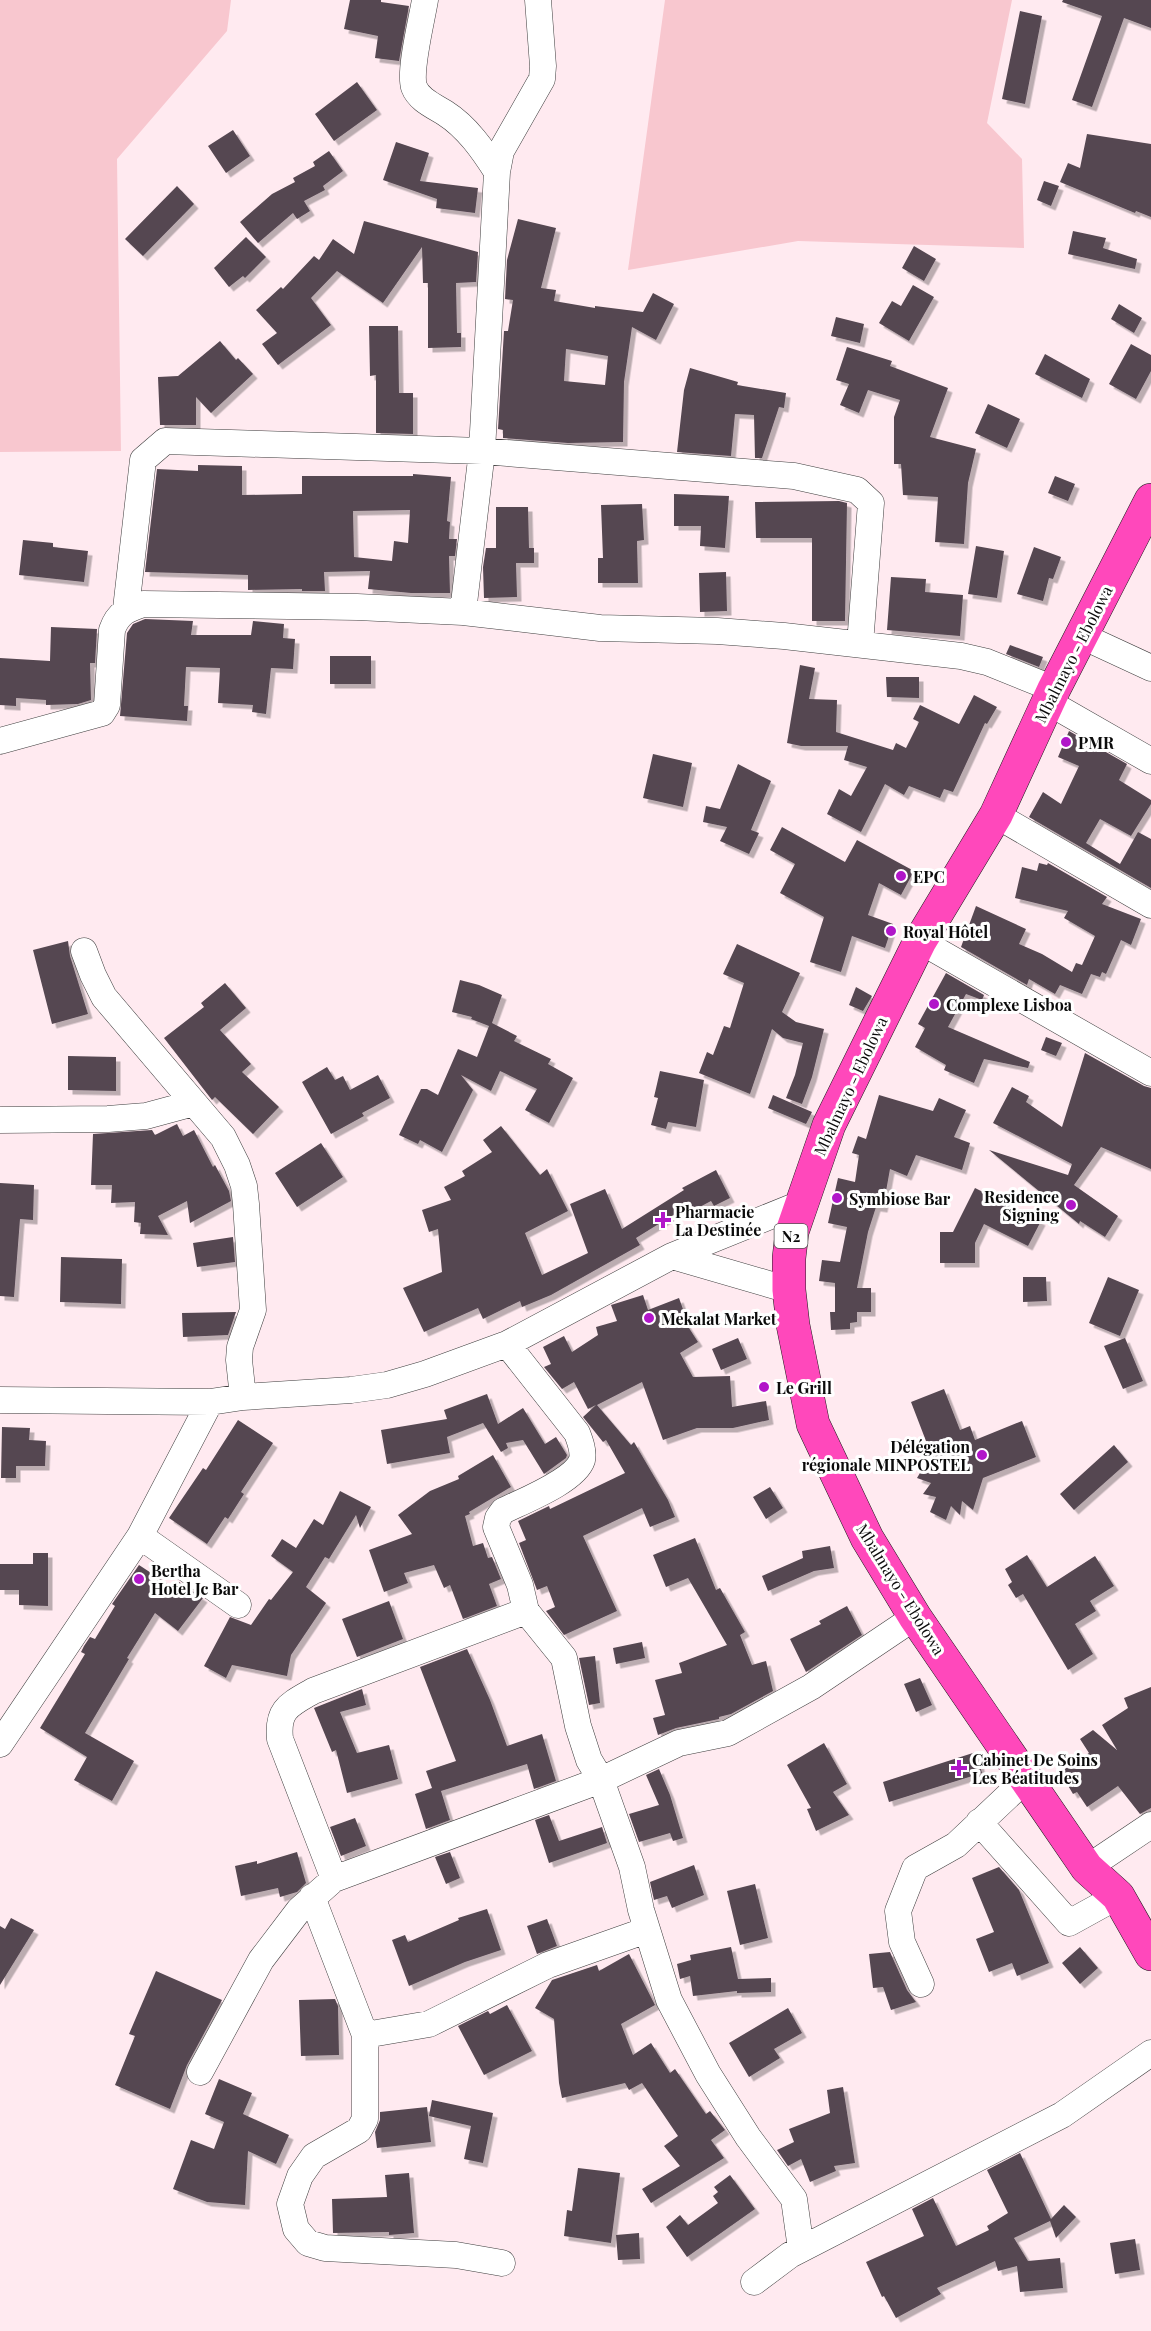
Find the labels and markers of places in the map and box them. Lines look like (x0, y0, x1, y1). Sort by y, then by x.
place label: PMR (1078, 732, 1115, 753)
marker: PMR (1059, 735, 1073, 749)
place label: EPC (913, 866, 945, 887)
marker: EPC (894, 869, 908, 883)
place label: Royal Hôtel (903, 921, 988, 942)
marker: Royal Hôtel (884, 924, 898, 938)
place label: Complexe Lisboa (946, 994, 1073, 1015)
marker: Complexe Lisboa (927, 997, 941, 1011)
place label: Residence Signing (984, 1186, 1059, 1225)
place label: Symbiose Bar (849, 1188, 951, 1209)
marker: Symbiose Bar (830, 1191, 844, 1205)
marker: Residence Signing (1064, 1198, 1078, 1212)
place label: Pharmacie La Destinée (675, 1201, 761, 1240)
marker: Pharmacie La Destinée (656, 1213, 670, 1227)
place label: Mekalat Market (661, 1308, 777, 1329)
marker: Mekalat Market (642, 1311, 656, 1325)
place label: Le Grill (776, 1377, 832, 1398)
marker: Le Grill (757, 1380, 771, 1394)
place label: Délégation régionale MINPOSTEL (802, 1436, 970, 1475)
marker: Délégation régionale MINPOSTEL (975, 1448, 989, 1462)
place label: Bertha Hotel Jc Bar (151, 1560, 239, 1599)
marker: Bertha Hotel Jc Bar (132, 1572, 146, 1586)
place label: Cabinet De Soins Les Béatitudes (972, 1749, 1098, 1788)
marker: Cabinet De Soins Les Béatitudes (950, 1759, 968, 1777)

